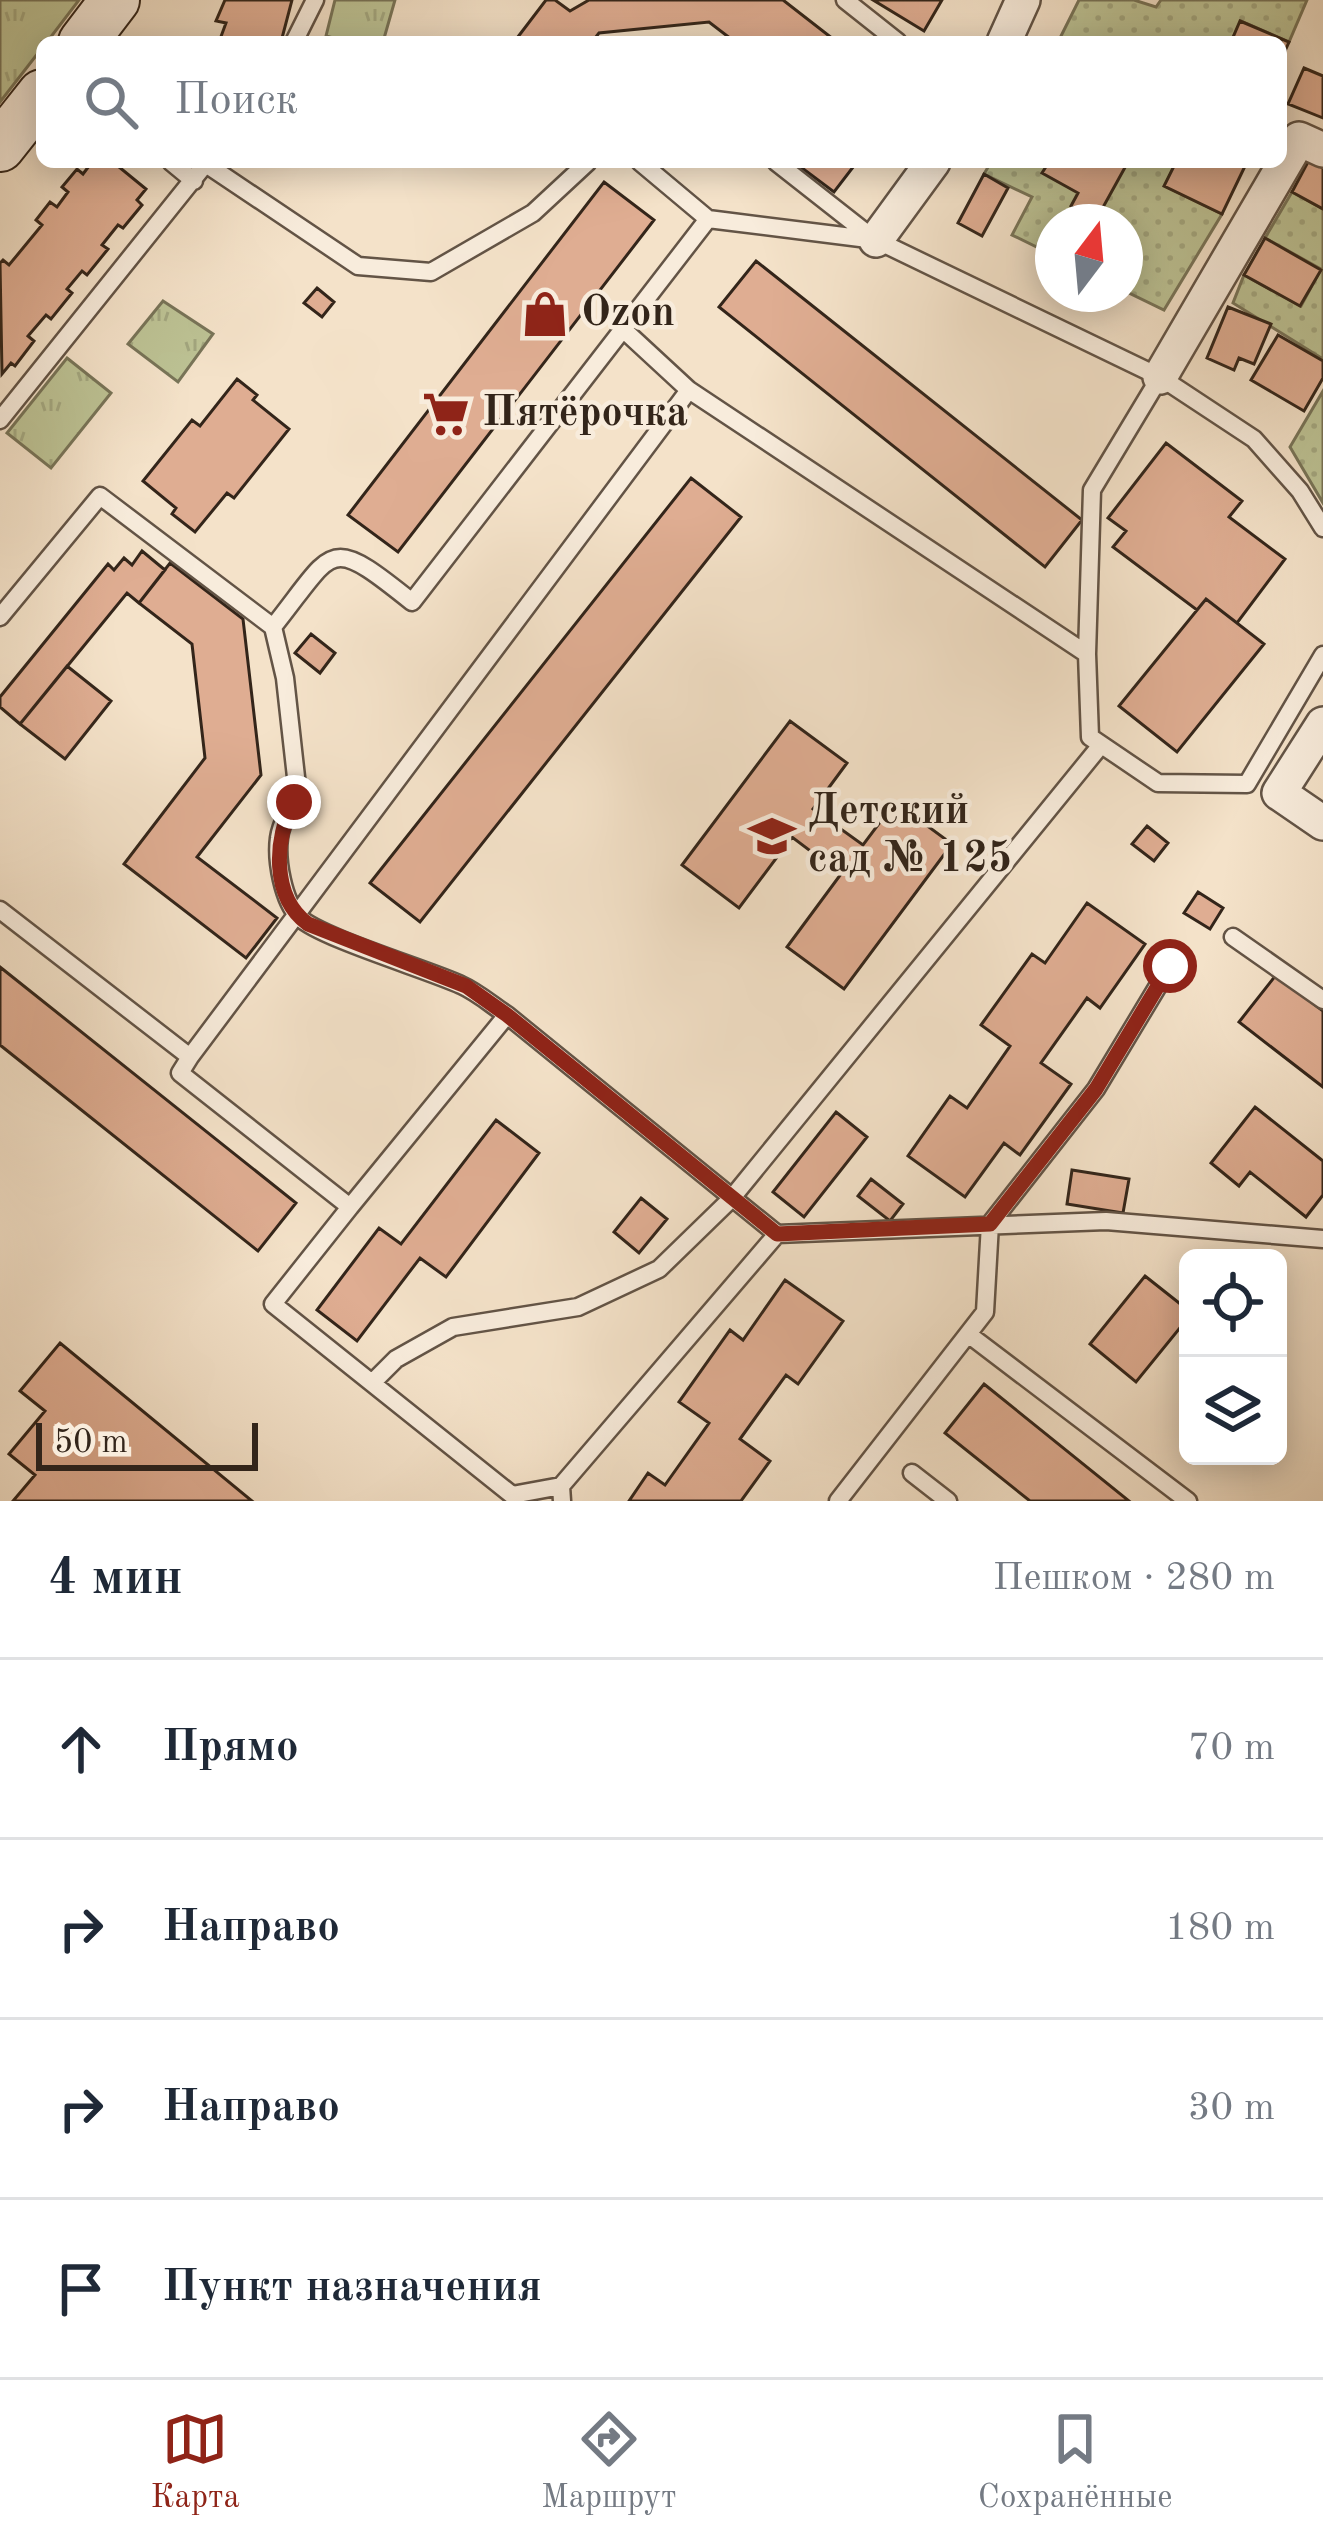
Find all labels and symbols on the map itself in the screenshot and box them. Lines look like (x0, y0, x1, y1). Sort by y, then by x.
north arrow (1035, 204, 1143, 312)
shop icon: Ozon (520, 289, 570, 339)
place label: Ozon (581, 293, 675, 335)
supermarket icon: Пятёрочка (421, 389, 471, 439)
place label: Пятёрочка (482, 393, 688, 435)
route end (267, 775, 321, 829)
place label: Детский сад № 125 (808, 791, 1012, 881)
school or university icon: Детский сад № 125 (747, 811, 797, 861)
route start (1143, 939, 1197, 993)
scale bar (36, 1417, 258, 1470)

